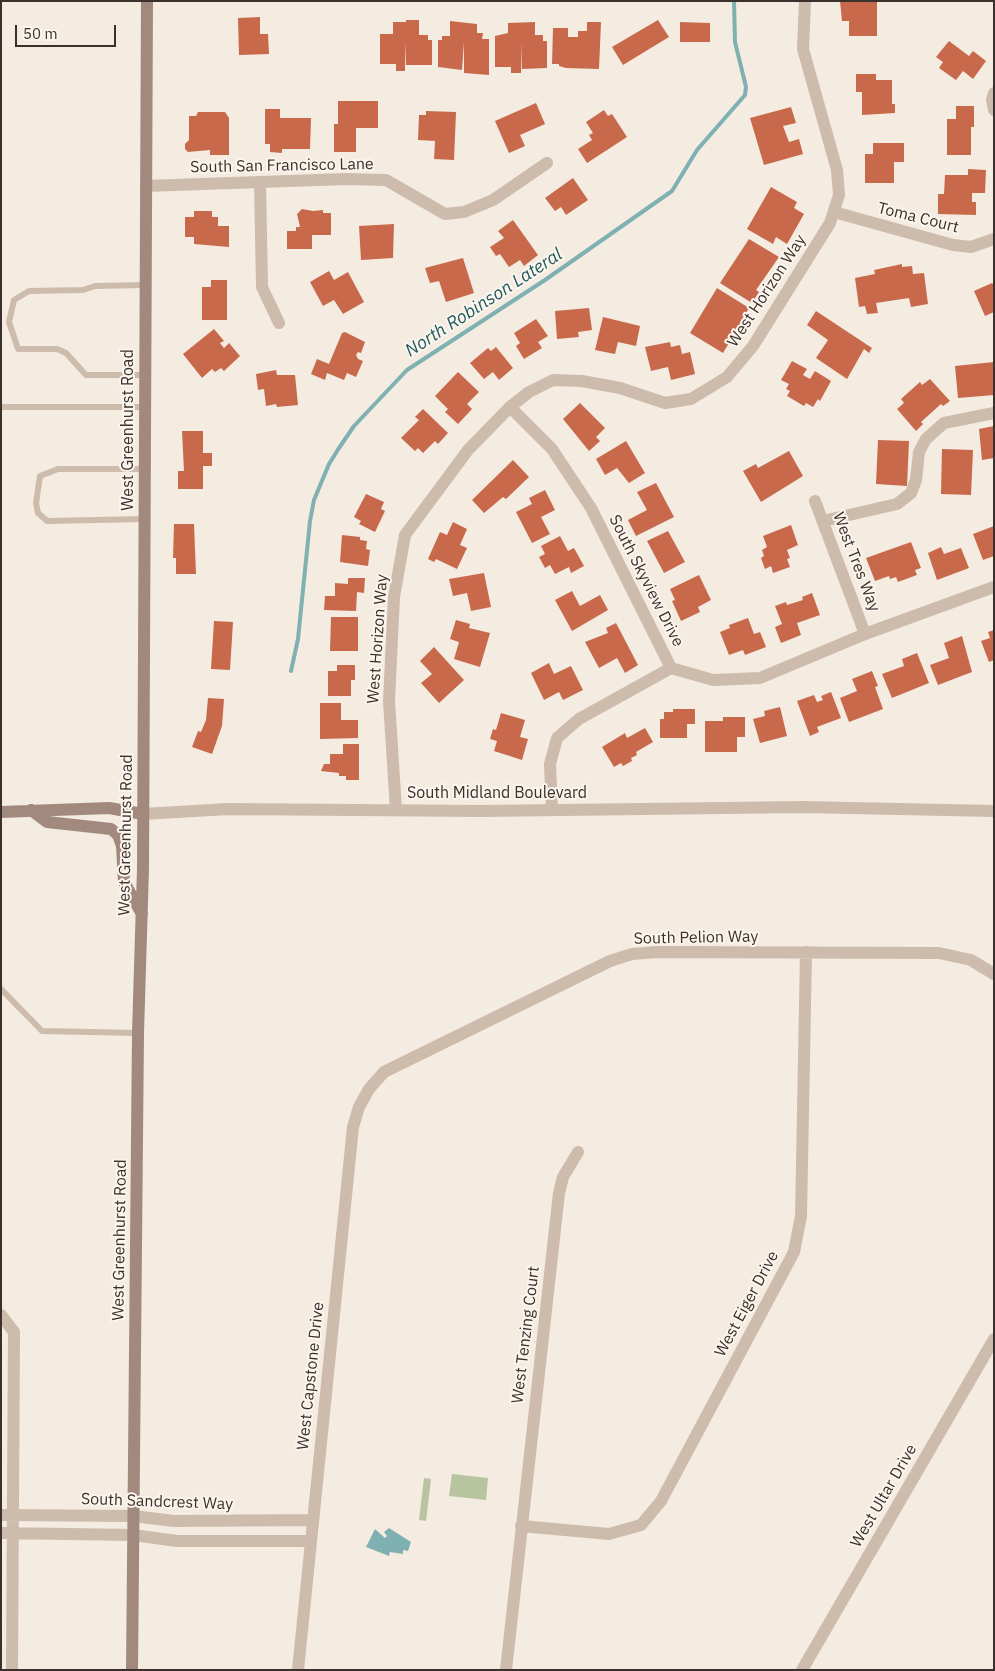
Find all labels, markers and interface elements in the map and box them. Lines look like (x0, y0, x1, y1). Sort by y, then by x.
scale bar (18, 15, 119, 47)
text: 50 m (23, 24, 58, 43)
street label: South San Francisco Lane (190, 155, 374, 177)
street label: Toma Court (875, 199, 961, 237)
street label: West Horizon Way (724, 231, 810, 351)
water label: North Robinson Lateral (401, 244, 567, 362)
street label: West Greenhurst Road (118, 349, 138, 511)
street label: West Tres Way (828, 510, 884, 614)
street label: South Skyview Drive (604, 512, 688, 650)
street label: West Horizon Way (364, 574, 392, 704)
street label: West Greenhurst Road (115, 754, 137, 916)
street label: South Midland Boulevard (407, 783, 587, 803)
street label: South Pelion Way (633, 927, 759, 949)
street label: West Greenhurst Road (109, 1159, 131, 1321)
street label: West Eiger Drive (711, 1248, 783, 1360)
street label: West Tenzing Court (508, 1265, 544, 1405)
street label: West Capstone Drive (294, 1301, 328, 1451)
street label: West Ultar Drive (847, 1441, 921, 1551)
street label: South Sandcrest Way (81, 1490, 233, 1514)

